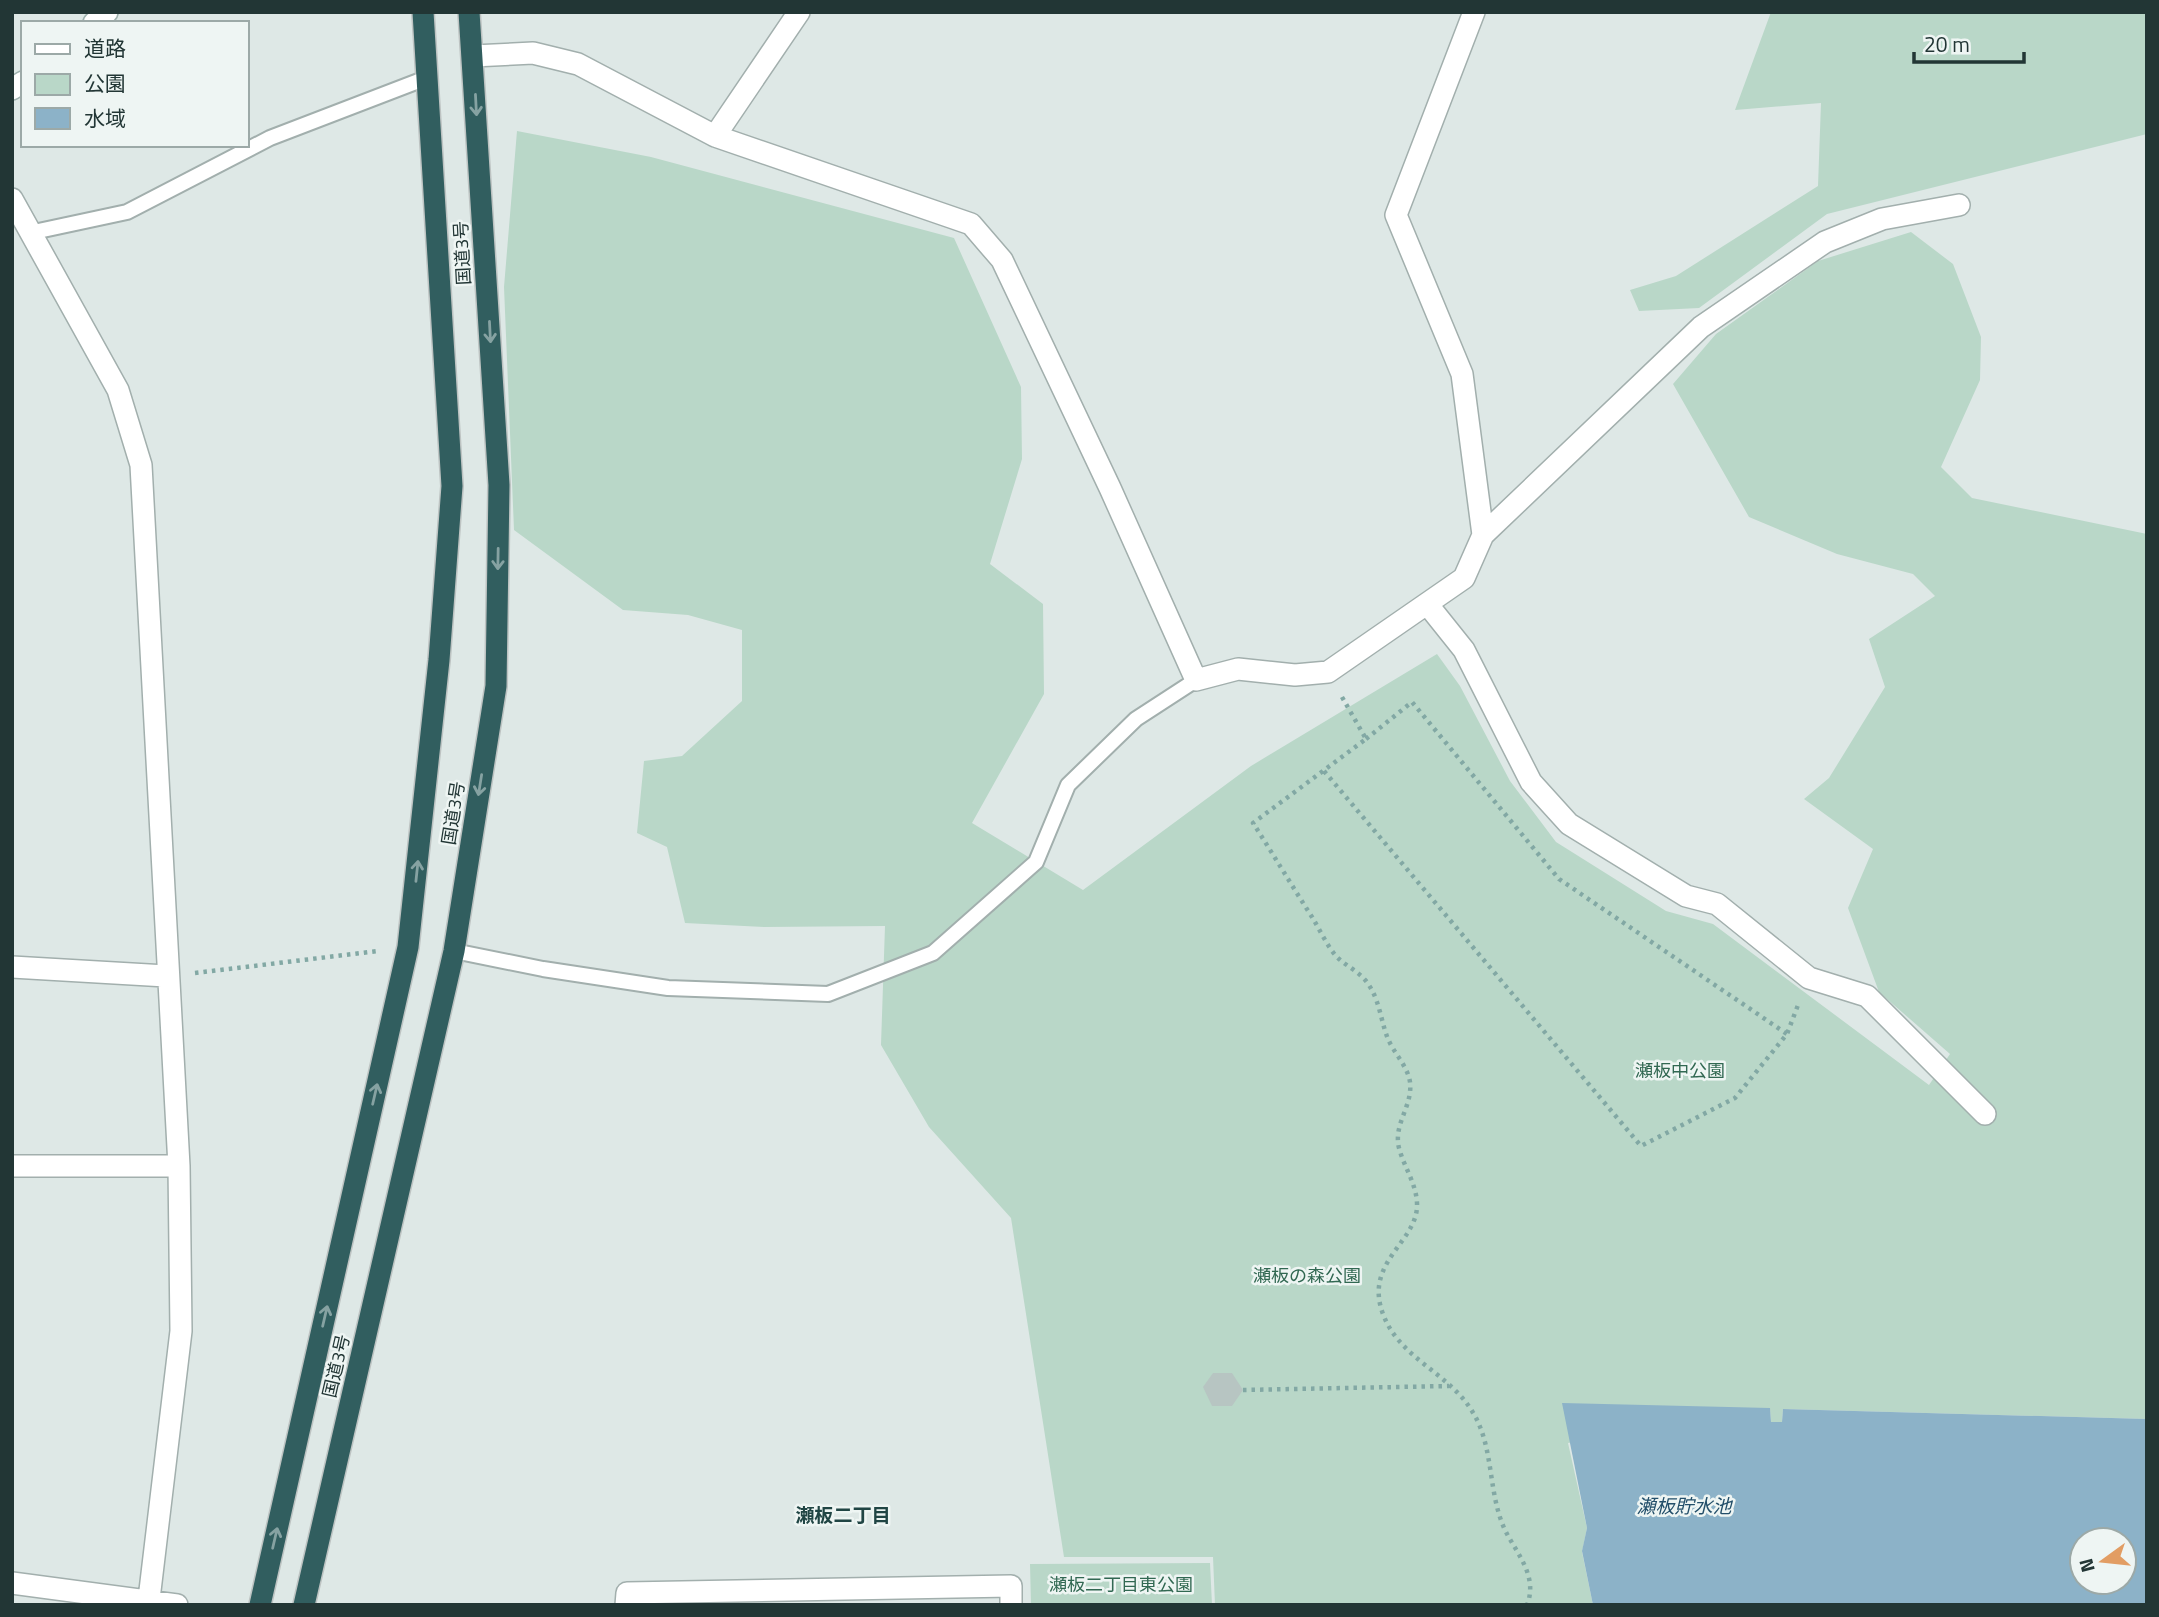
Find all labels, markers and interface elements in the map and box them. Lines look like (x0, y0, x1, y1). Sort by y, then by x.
legend (21, 21, 248, 147)
scale bar (1914, 21, 2024, 65)
text: 20 m (1924, 28, 1970, 60)
text: 道路 (84, 32, 126, 64)
text: 公園 (84, 67, 126, 99)
one-way arrow (470, 93, 483, 116)
text: 水域 (84, 102, 126, 134)
street label: 国道3号 (447, 220, 477, 286)
one-way arrow (483, 320, 496, 343)
one-way arrow (491, 547, 505, 570)
one-way arrow (473, 773, 486, 796)
street label: 国道3号 (435, 779, 471, 847)
one-way arrow (410, 860, 423, 883)
park label: 瀬板中公園 (1635, 1057, 1725, 1084)
one-way arrow (369, 1083, 382, 1106)
park label: 瀬板の森公園 (1253, 1262, 1361, 1289)
one-way arrow (319, 1305, 332, 1328)
street label: 国道3号 (316, 1332, 356, 1400)
water label: 瀬板貯水池 (1636, 1491, 1733, 1520)
district label: 瀬板二丁目 (795, 1500, 891, 1529)
north arrow (2068, 1526, 2138, 1596)
one-way arrow (269, 1527, 282, 1550)
text: N (2070, 1555, 2102, 1576)
park label: 瀬板二丁目東公園 (1049, 1571, 1193, 1598)

